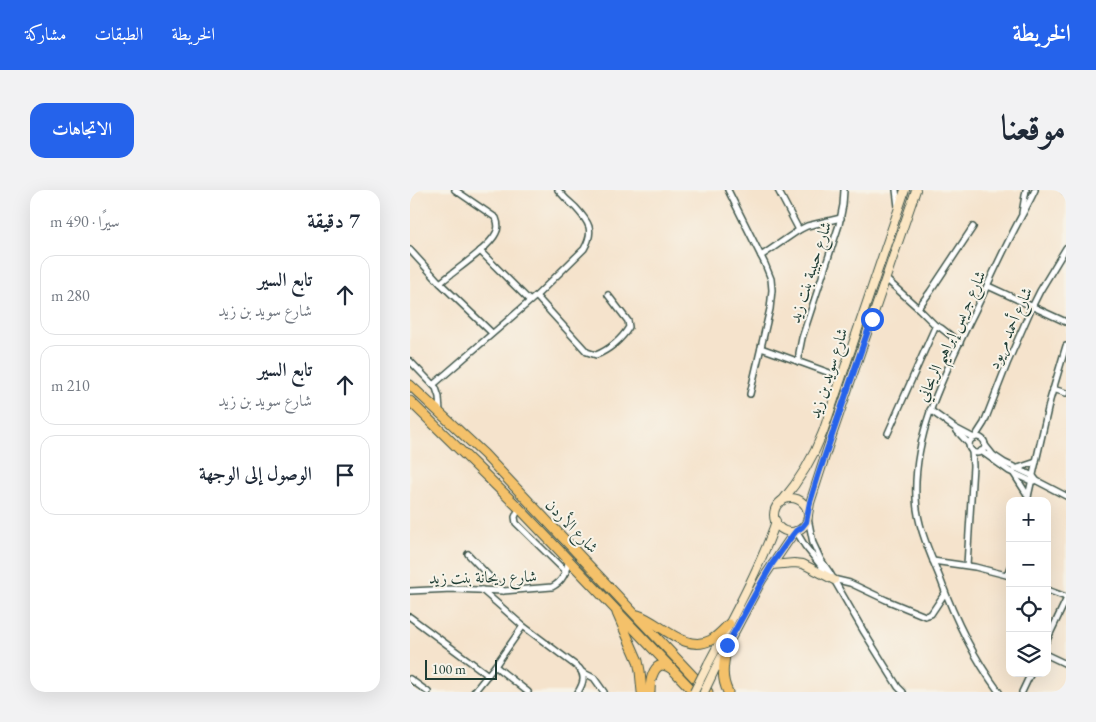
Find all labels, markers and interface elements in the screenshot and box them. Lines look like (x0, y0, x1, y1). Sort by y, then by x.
text: الخريطة (1013, 17, 1071, 48)
text: مشاركة (25, 22, 66, 45)
text: الطبقات (94, 22, 143, 45)
text: الخريطة (171, 22, 215, 45)
button: الاتجاهات (30, 103, 134, 158)
text: موقعنا (1001, 104, 1066, 149)
text: 7 دقيقة (307, 207, 360, 234)
text: سيرًا · 490 m (50, 211, 120, 232)
street label: شارع حبيبة بنت زيد (784, 219, 839, 326)
text: تابع السير (258, 267, 312, 292)
street label: شارع جريس إبراهيم الريحاني (911, 267, 996, 407)
icon: ahead (331, 281, 359, 309)
street label: شارع أحمد مريود (982, 283, 1040, 373)
text: 280 m (51, 285, 90, 306)
text: شارع سويد بن زيد (218, 300, 312, 321)
route start (861, 308, 884, 331)
street label: شارع سويد بن زيد (804, 325, 855, 422)
text: تابع السير (258, 357, 312, 382)
icon: ahead (331, 371, 359, 399)
text: 210 m (51, 375, 90, 396)
text: شارع سويد بن زيد (218, 390, 312, 411)
text: الوصول إلى الوجهة (199, 461, 312, 486)
icon: arrive (331, 461, 359, 489)
street label: شارع الأردن (539, 494, 604, 560)
map controls (1006, 497, 1051, 677)
button: + (1006, 497, 1051, 542)
button: − (1006, 542, 1051, 587)
street label: شارع ريحانة بنت زيد (429, 566, 537, 591)
button: locate (1006, 587, 1051, 632)
button: layers (1006, 632, 1051, 677)
route end (716, 634, 739, 657)
scale bar (425, 657, 498, 680)
text: 100 m (432, 660, 466, 678)

